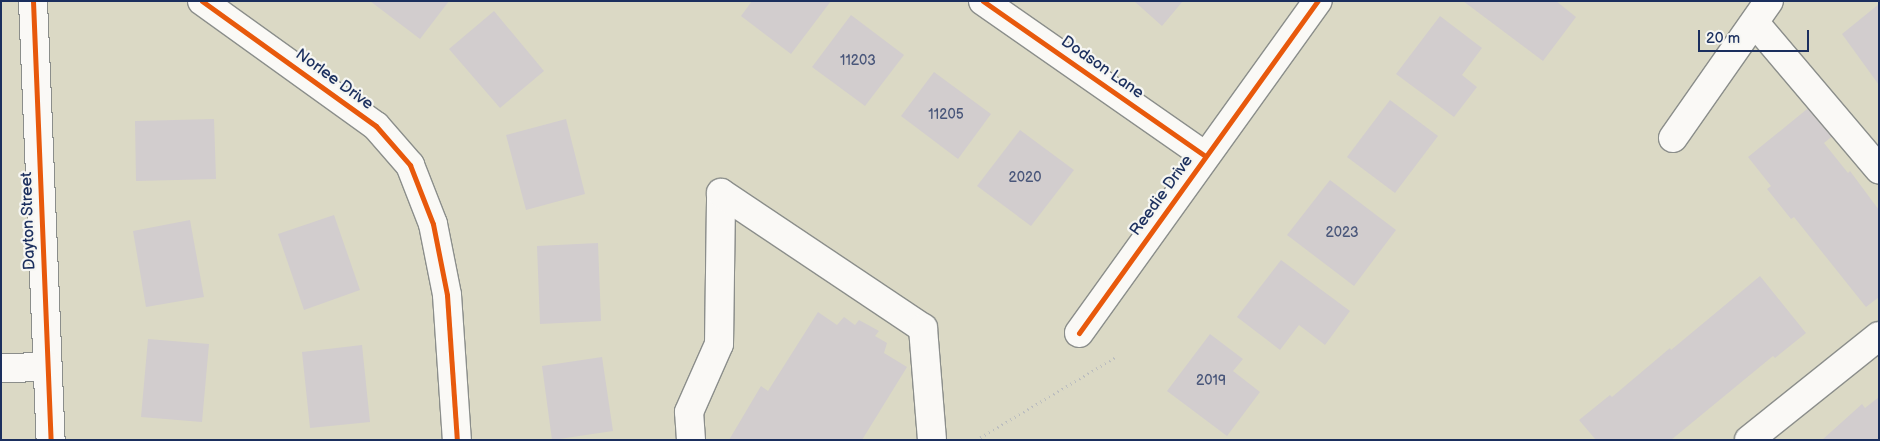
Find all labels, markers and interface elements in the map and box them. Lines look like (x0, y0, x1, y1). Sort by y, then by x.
scale bar (1700, 20, 1811, 52)
text: 20 m (1706, 29, 1740, 48)
street label: Dodson Lane (1057, 33, 1147, 103)
street label: Norlee Drive (291, 45, 377, 115)
house number: 11203 (840, 53, 876, 69)
house number: 11205 (928, 107, 964, 123)
street label: Reedie Drive (1126, 152, 1198, 240)
house number: 2020 (1009, 170, 1041, 186)
street label: Dayton Street (18, 171, 40, 271)
house number: 2023 (1325, 225, 1359, 241)
house number: 2019 (1196, 373, 1226, 389)

